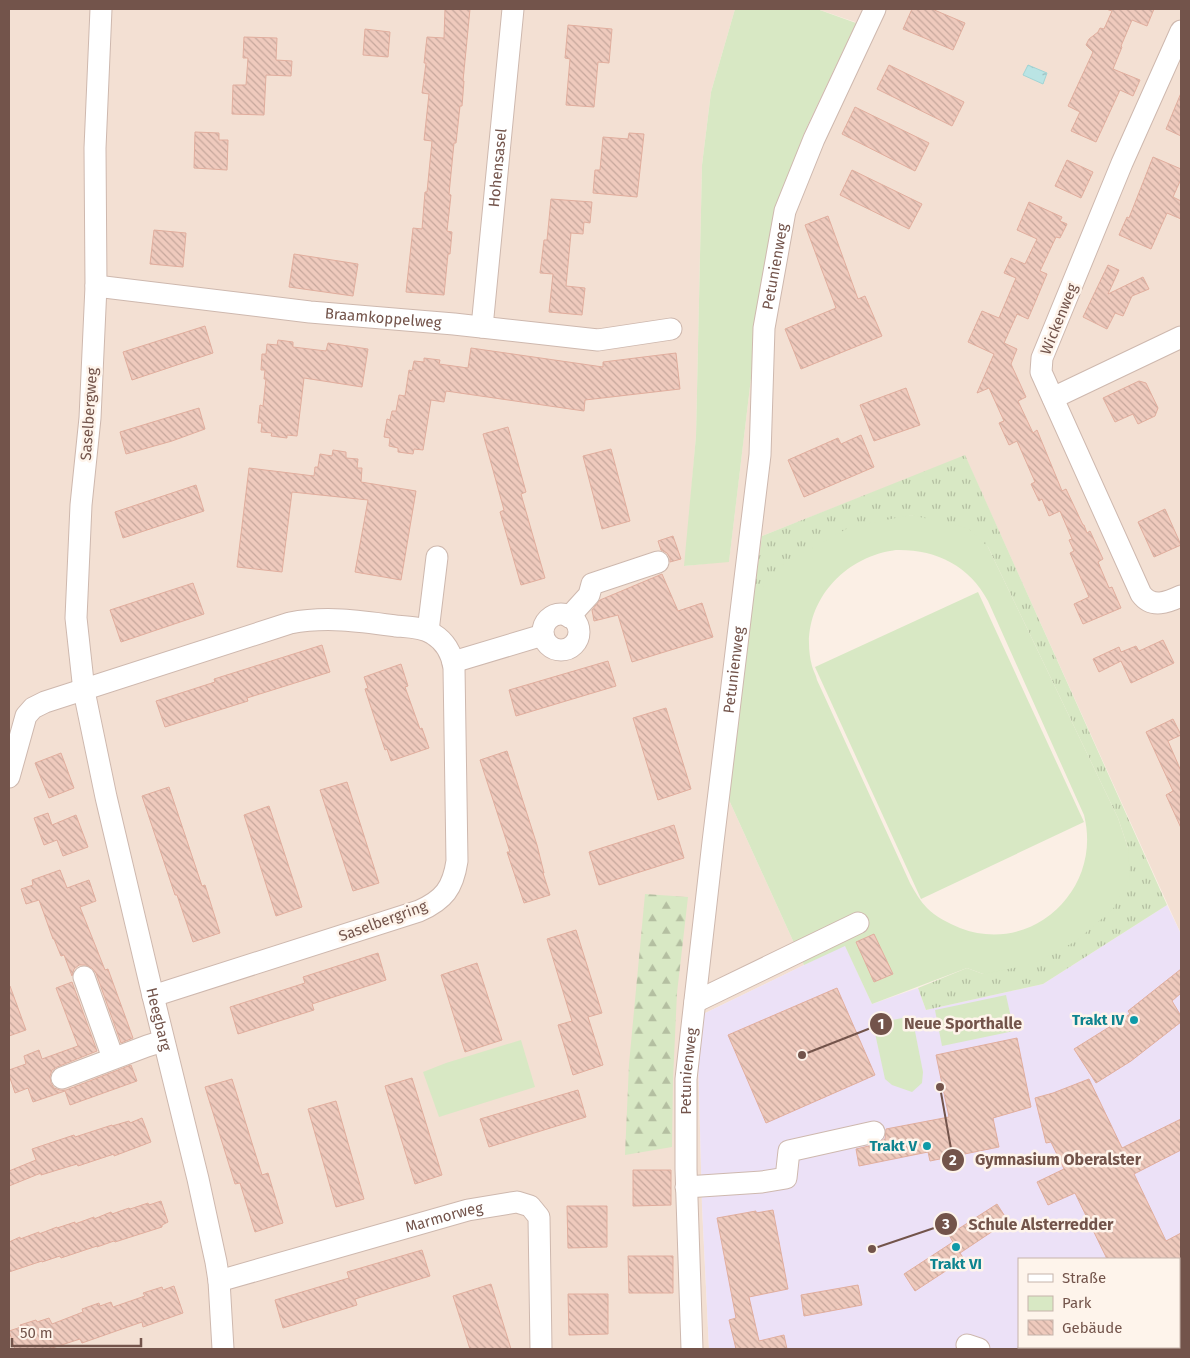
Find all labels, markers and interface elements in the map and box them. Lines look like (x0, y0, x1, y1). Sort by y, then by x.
street label: Hohensasel (485, 127, 510, 208)
street label: Petunienweg (758, 222, 792, 311)
street label: Wickenweg (1037, 281, 1081, 357)
street label: Braamkoppelweg (324, 304, 442, 332)
street label: Saselbergweg (77, 367, 101, 461)
street label: Petunienweg (720, 625, 748, 714)
street label: Saselbergring (336, 897, 430, 945)
street label: Heegbarg (142, 986, 175, 1053)
callout: Neue Sporthalle (869, 1008, 1032, 1039)
place label: Trakt IV (1072, 1011, 1124, 1029)
text: Neue Sporthalle (904, 1014, 1022, 1033)
marker: Trakt IV (1128, 1014, 1140, 1026)
text: 1 (878, 1015, 884, 1033)
street label: Petunienweg (677, 1027, 701, 1115)
place label: Trakt V (869, 1137, 917, 1155)
marker: Trakt V (921, 1140, 933, 1152)
callout: Gymnasium Oberalster (940, 1144, 1151, 1175)
text: Gymnasium Oberalster (975, 1150, 1142, 1169)
text: 2 (949, 1151, 957, 1169)
street label: Marmorweg (403, 1199, 484, 1236)
callout: Schule Alsterredder (934, 1209, 1123, 1240)
text: 3 (941, 1215, 950, 1233)
text: Schule Alsterredder (969, 1215, 1114, 1234)
marker: Trakt VI (950, 1241, 962, 1253)
place label: Trakt VI (930, 1255, 982, 1273)
legend (1018, 1258, 1180, 1348)
text: Straße (1062, 1269, 1106, 1287)
text: Park (1062, 1294, 1092, 1312)
scale bar (12, 1316, 141, 1348)
text: Gebäude (1062, 1319, 1122, 1337)
text: 50 m (20, 1324, 53, 1342)

